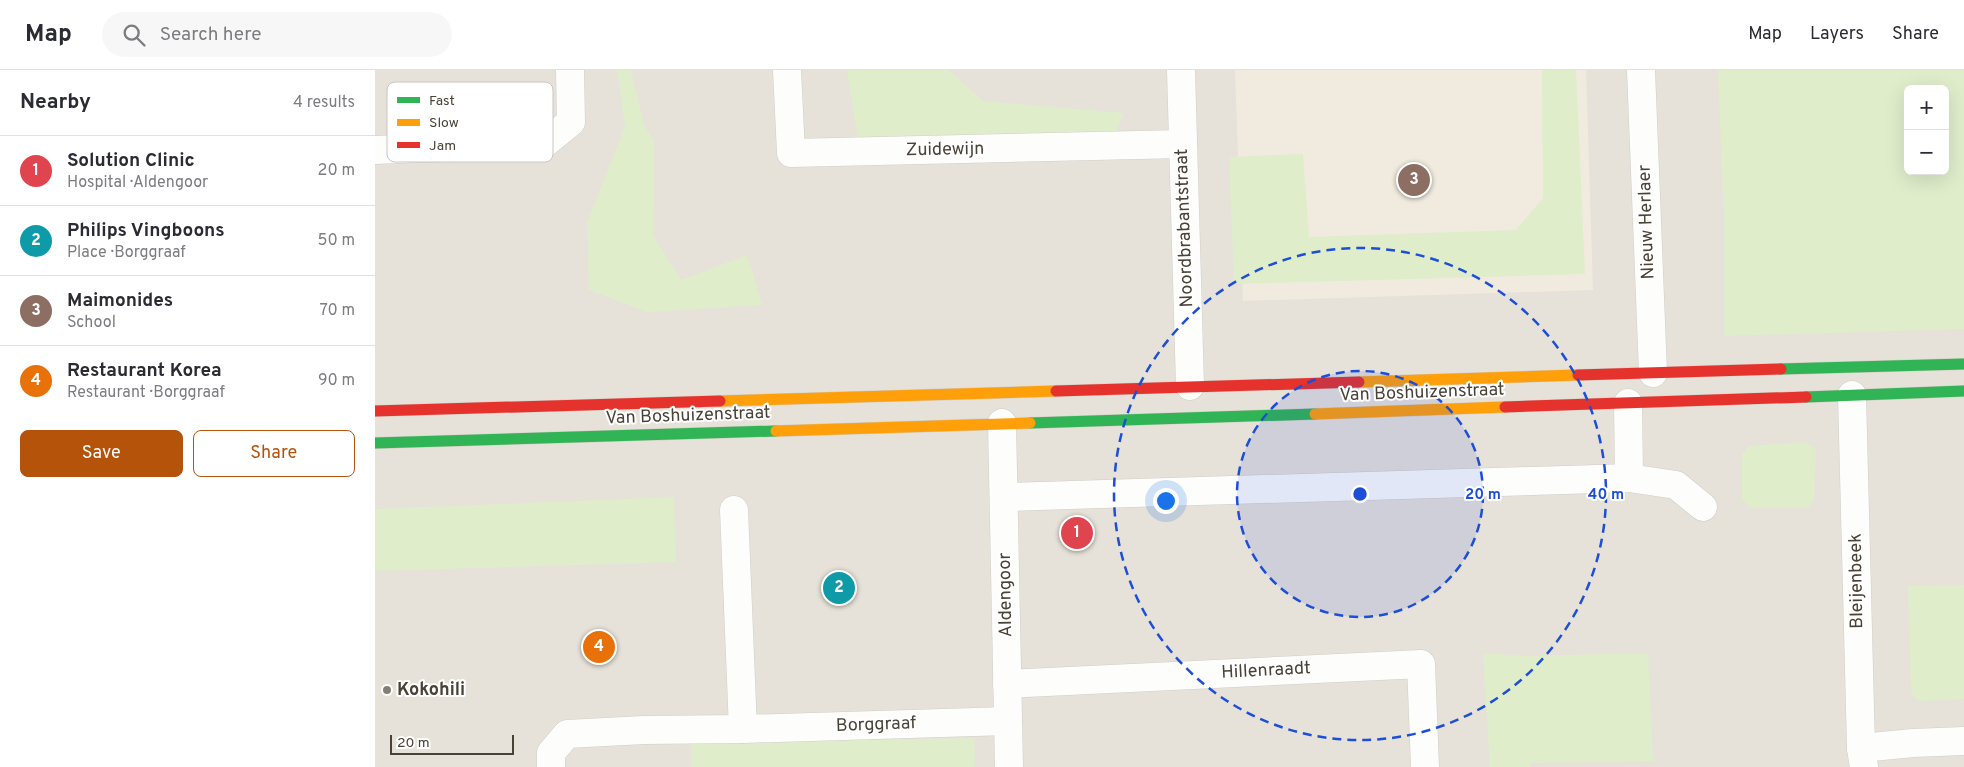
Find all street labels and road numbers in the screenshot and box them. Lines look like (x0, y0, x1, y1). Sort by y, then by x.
street label: Zuidewijn (905, 138, 985, 162)
street label: Noordbrabantstraat (1171, 148, 1199, 308)
street label: Nieuw Herlaer (1634, 164, 1660, 280)
street label: Van Boshuizenstraat (1339, 379, 1505, 407)
street label: Van Boshuizenstraat (605, 402, 771, 430)
street label: Bleijenbeek (1845, 533, 1869, 629)
street label: Aldengoor (994, 552, 1018, 638)
street label: Hillenraadt (1221, 657, 1311, 685)
street label: Borggraaf (835, 712, 917, 738)

